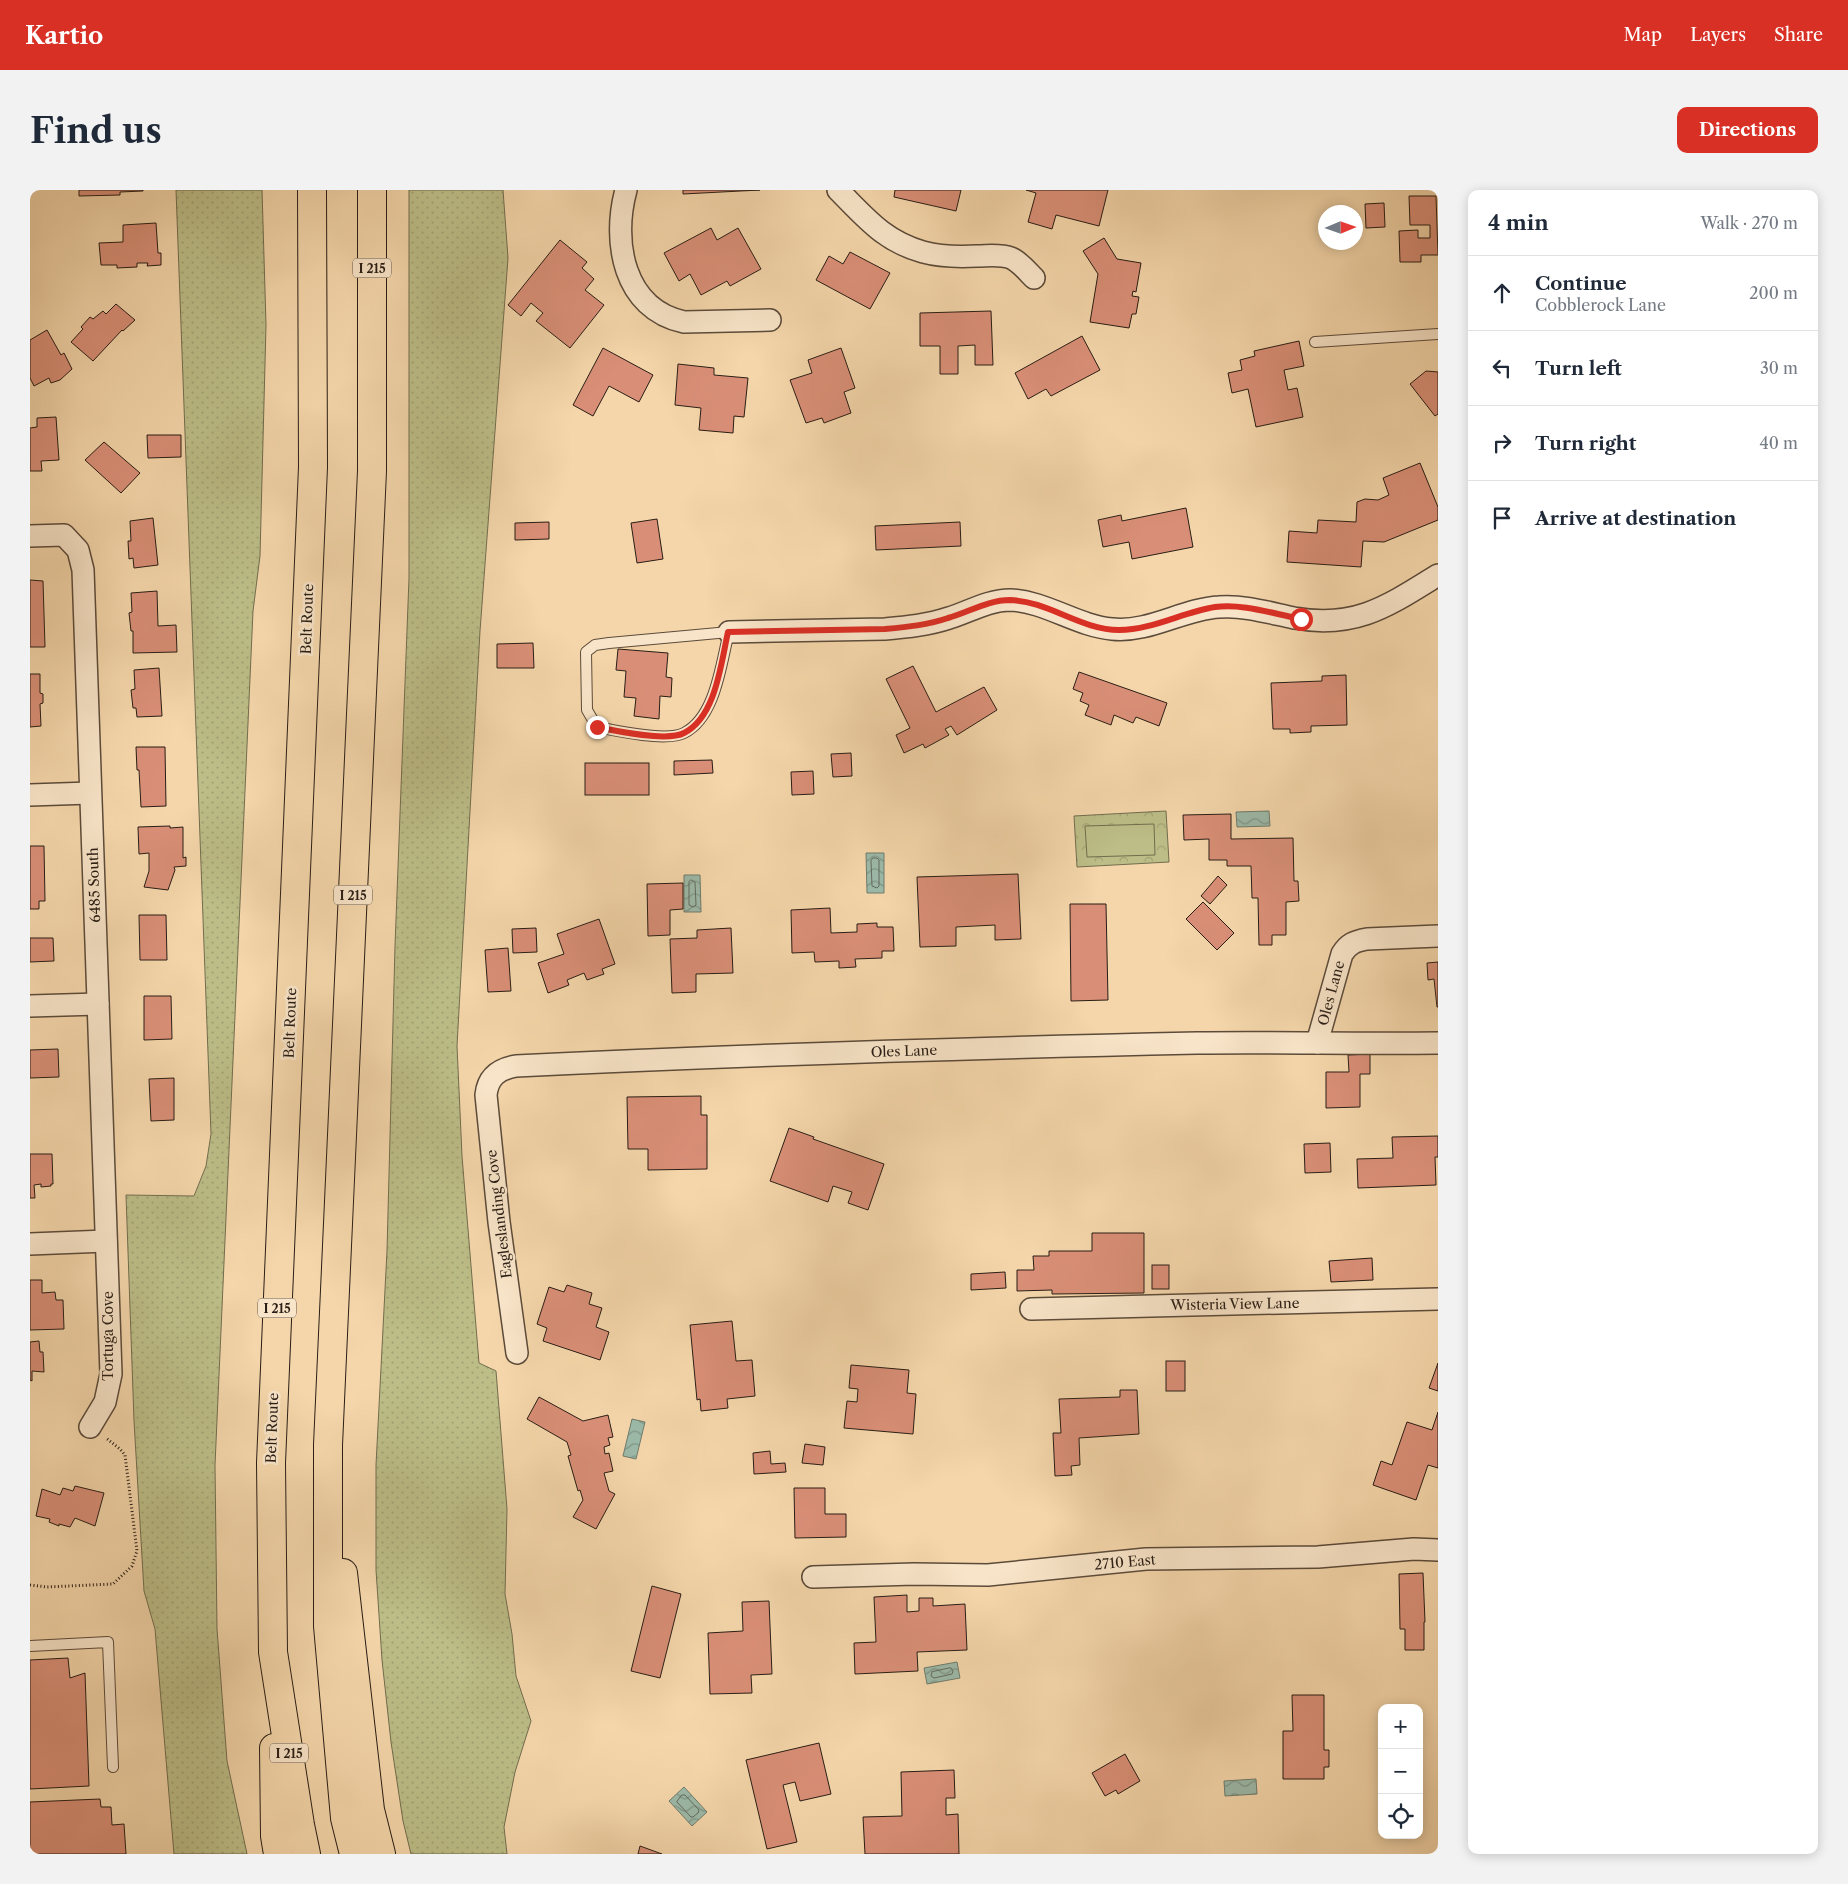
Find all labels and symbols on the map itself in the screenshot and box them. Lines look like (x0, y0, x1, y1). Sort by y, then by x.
north arrow (1318, 205, 1363, 250)
road number: I 215 (353, 258, 391, 278)
street label: Belt Route (297, 583, 317, 655)
route start (1290, 608, 1313, 631)
route end (586, 716, 609, 739)
street label: 6485 South (84, 847, 104, 923)
road number: I 215 (334, 886, 372, 904)
street label: Oles Lane (1314, 958, 1348, 1027)
street label: Belt Route (280, 987, 300, 1059)
street label: Oles Lane (870, 1041, 938, 1061)
street label: Eagleslanding Cove (482, 1148, 516, 1279)
street label: Tortuga Cove (99, 1291, 117, 1381)
street label: Wisteria View Lane (1169, 1294, 1300, 1314)
road number: I 215 (258, 1298, 296, 1318)
street label: Belt Route (262, 1392, 282, 1464)
street label: 2710 East (1094, 1550, 1156, 1574)
road number: I 215 (270, 1744, 308, 1762)

